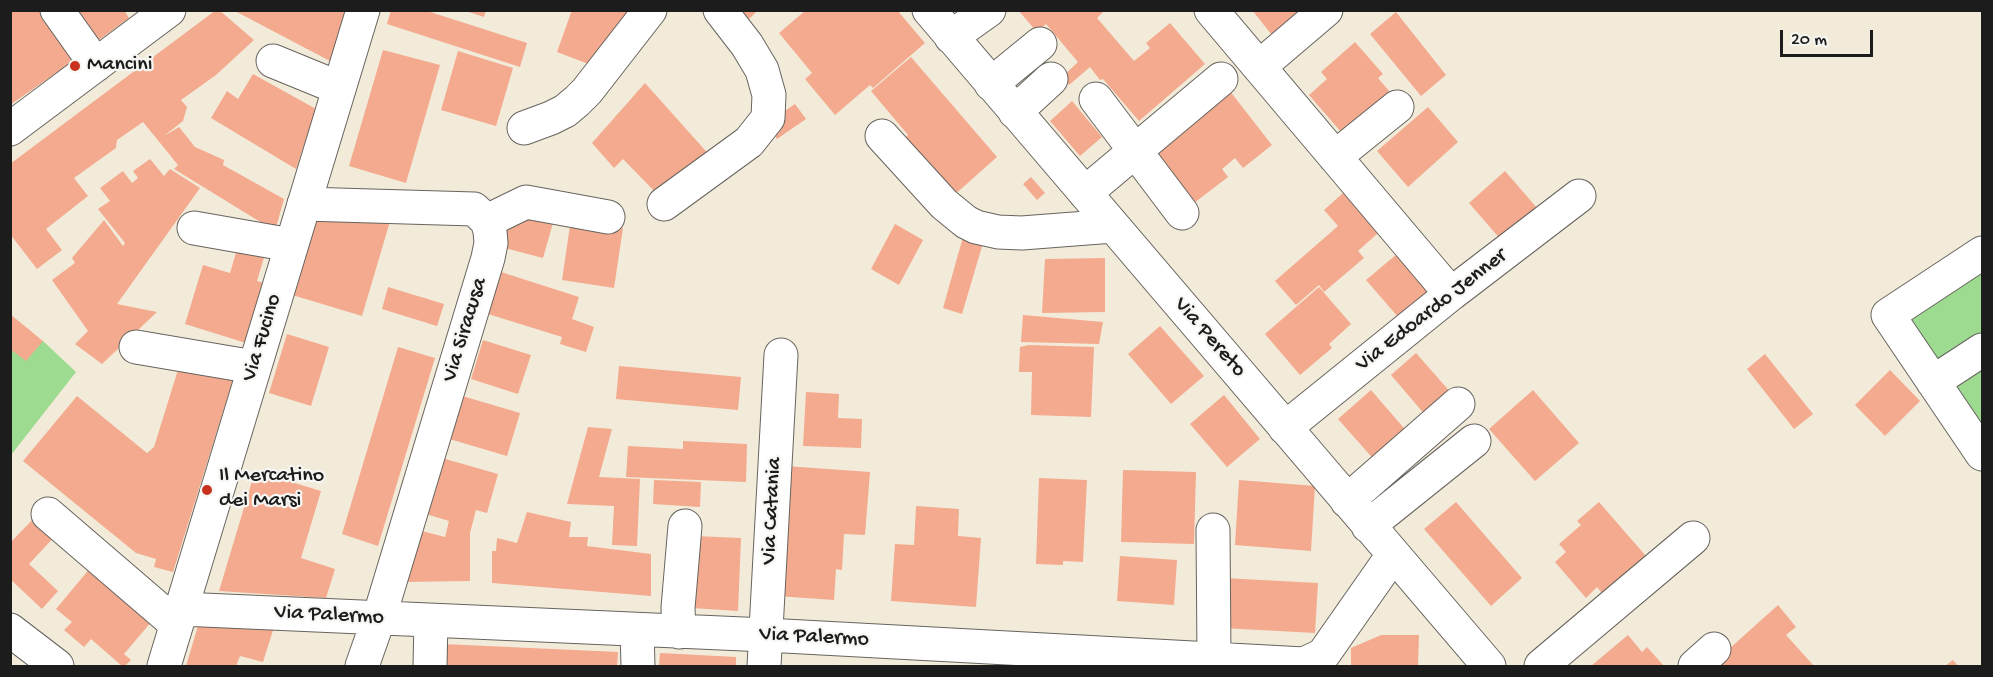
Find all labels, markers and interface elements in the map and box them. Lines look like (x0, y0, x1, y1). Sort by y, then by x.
scale bar (1783, 18, 1876, 56)
text: 20 m (1791, 30, 1827, 51)
place label: Mancini (87, 53, 152, 79)
marker: Mancini (68, 59, 82, 73)
street label: Via Edoardo Jenner (1351, 244, 1513, 378)
street label: Via Siracusa (438, 275, 494, 385)
street label: Via Fucino (237, 291, 289, 385)
street label: Via Pereto (1167, 293, 1251, 383)
street label: Via Catania (757, 457, 789, 565)
place label: Il Mercatino dei Marsi (219, 464, 324, 516)
marker: Il Mercatino dei Marsi (200, 483, 214, 497)
street label: Via Palermo (273, 600, 385, 632)
street label: Via Palermo (758, 622, 870, 654)

